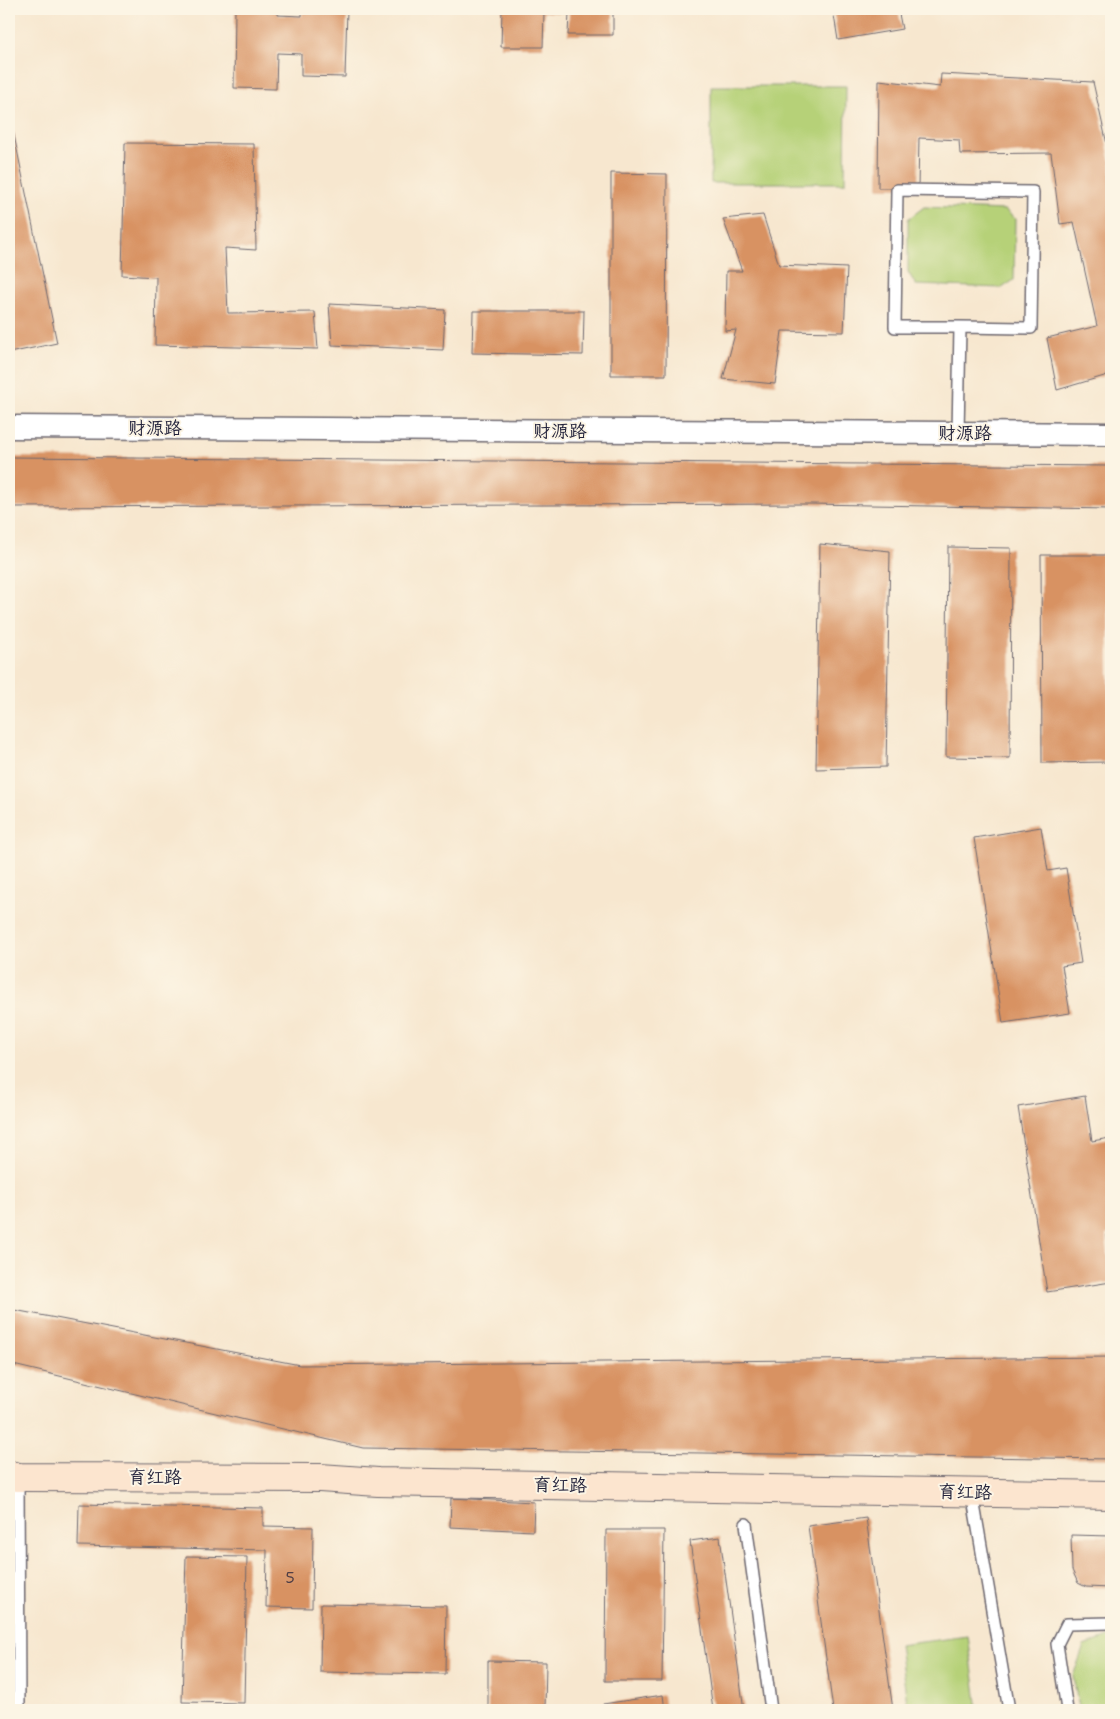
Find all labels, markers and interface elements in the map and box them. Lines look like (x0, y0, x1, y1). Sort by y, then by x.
street label: 财源路 (128, 416, 182, 440)
street label: 财源路 (533, 419, 587, 443)
street label: 财源路 (938, 421, 992, 445)
street label: 育红路 (128, 1465, 182, 1489)
street label: 育红路 (533, 1473, 587, 1497)
street label: 育红路 (938, 1480, 992, 1504)
house number: 5 (285, 1568, 295, 1588)

